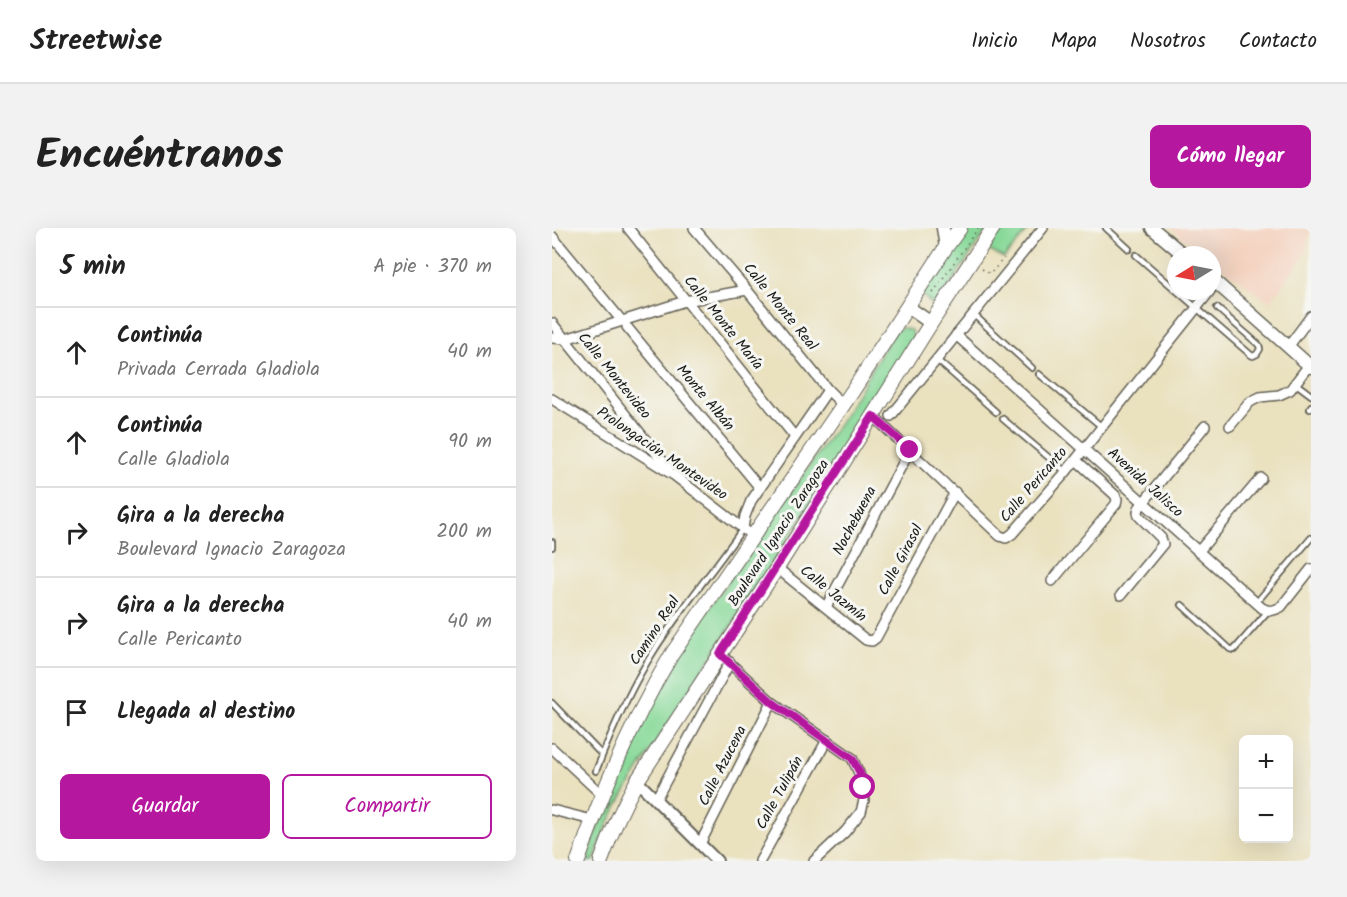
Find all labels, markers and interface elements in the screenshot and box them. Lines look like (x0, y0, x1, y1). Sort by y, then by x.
text: Streetwise (30, 19, 162, 64)
text: Inicio (971, 25, 1018, 58)
text: Mapa (1051, 25, 1097, 58)
text: Nosotros (1130, 25, 1206, 58)
text: Contacto (1239, 25, 1317, 58)
text: Encuéntranos (36, 123, 283, 190)
button: Cómo llegar (1150, 125, 1311, 188)
text: 5 min (60, 246, 126, 288)
north arrow (1167, 246, 1221, 300)
text: A pie · 370 m (373, 251, 492, 283)
street label: Calle Monte Real (737, 258, 823, 357)
street label: Calle Monte María (677, 270, 769, 376)
text: Continúa (117, 319, 202, 354)
street label: Calle Montevideo (571, 327, 657, 425)
icon: ahead (60, 336, 93, 369)
text: 40 m (447, 336, 492, 368)
text: Privada Cerrada Gladiola (117, 354, 320, 386)
street label: Monte Albán (670, 359, 740, 437)
street label: Prolongación Montevideo (592, 401, 733, 507)
text: Continúa (117, 409, 202, 444)
icon: ahead (60, 426, 93, 459)
text: 90 m (448, 426, 492, 458)
route end (896, 436, 922, 462)
street label: Calle Pericanto (994, 442, 1074, 528)
street label: Avenida Jalisco (1101, 442, 1189, 524)
text: Calle Gladiola (117, 444, 230, 476)
street label: Boulevard Ignacio Zaragoza (722, 455, 836, 611)
street label: Nochebuena (827, 482, 883, 560)
text: Gira a la derecha (117, 499, 284, 534)
icon: right (60, 516, 93, 549)
text: 200 m (436, 516, 492, 548)
street label: Calle Girasol (872, 520, 930, 600)
text: Boulevard Ignacio Zaragoza (117, 534, 346, 566)
street label: Calle Jazmín (794, 559, 872, 629)
text: Gira a la derecha (117, 589, 284, 624)
street label: Camino Real (624, 591, 687, 670)
icon: right (60, 606, 93, 639)
text: 40 m (447, 606, 492, 638)
text: Calle Pericanto (117, 624, 242, 656)
text: Llegada al destino (117, 695, 295, 730)
icon: arrive (60, 696, 93, 729)
street label: Calle Azucena (692, 722, 754, 810)
map controls (1239, 735, 1293, 843)
button: + (1239, 735, 1293, 789)
street label: Calle Tulipán (750, 752, 810, 834)
route start (849, 773, 875, 799)
button: Guardar (60, 774, 270, 839)
button: Compartir (282, 774, 492, 839)
button: − (1239, 789, 1293, 843)

